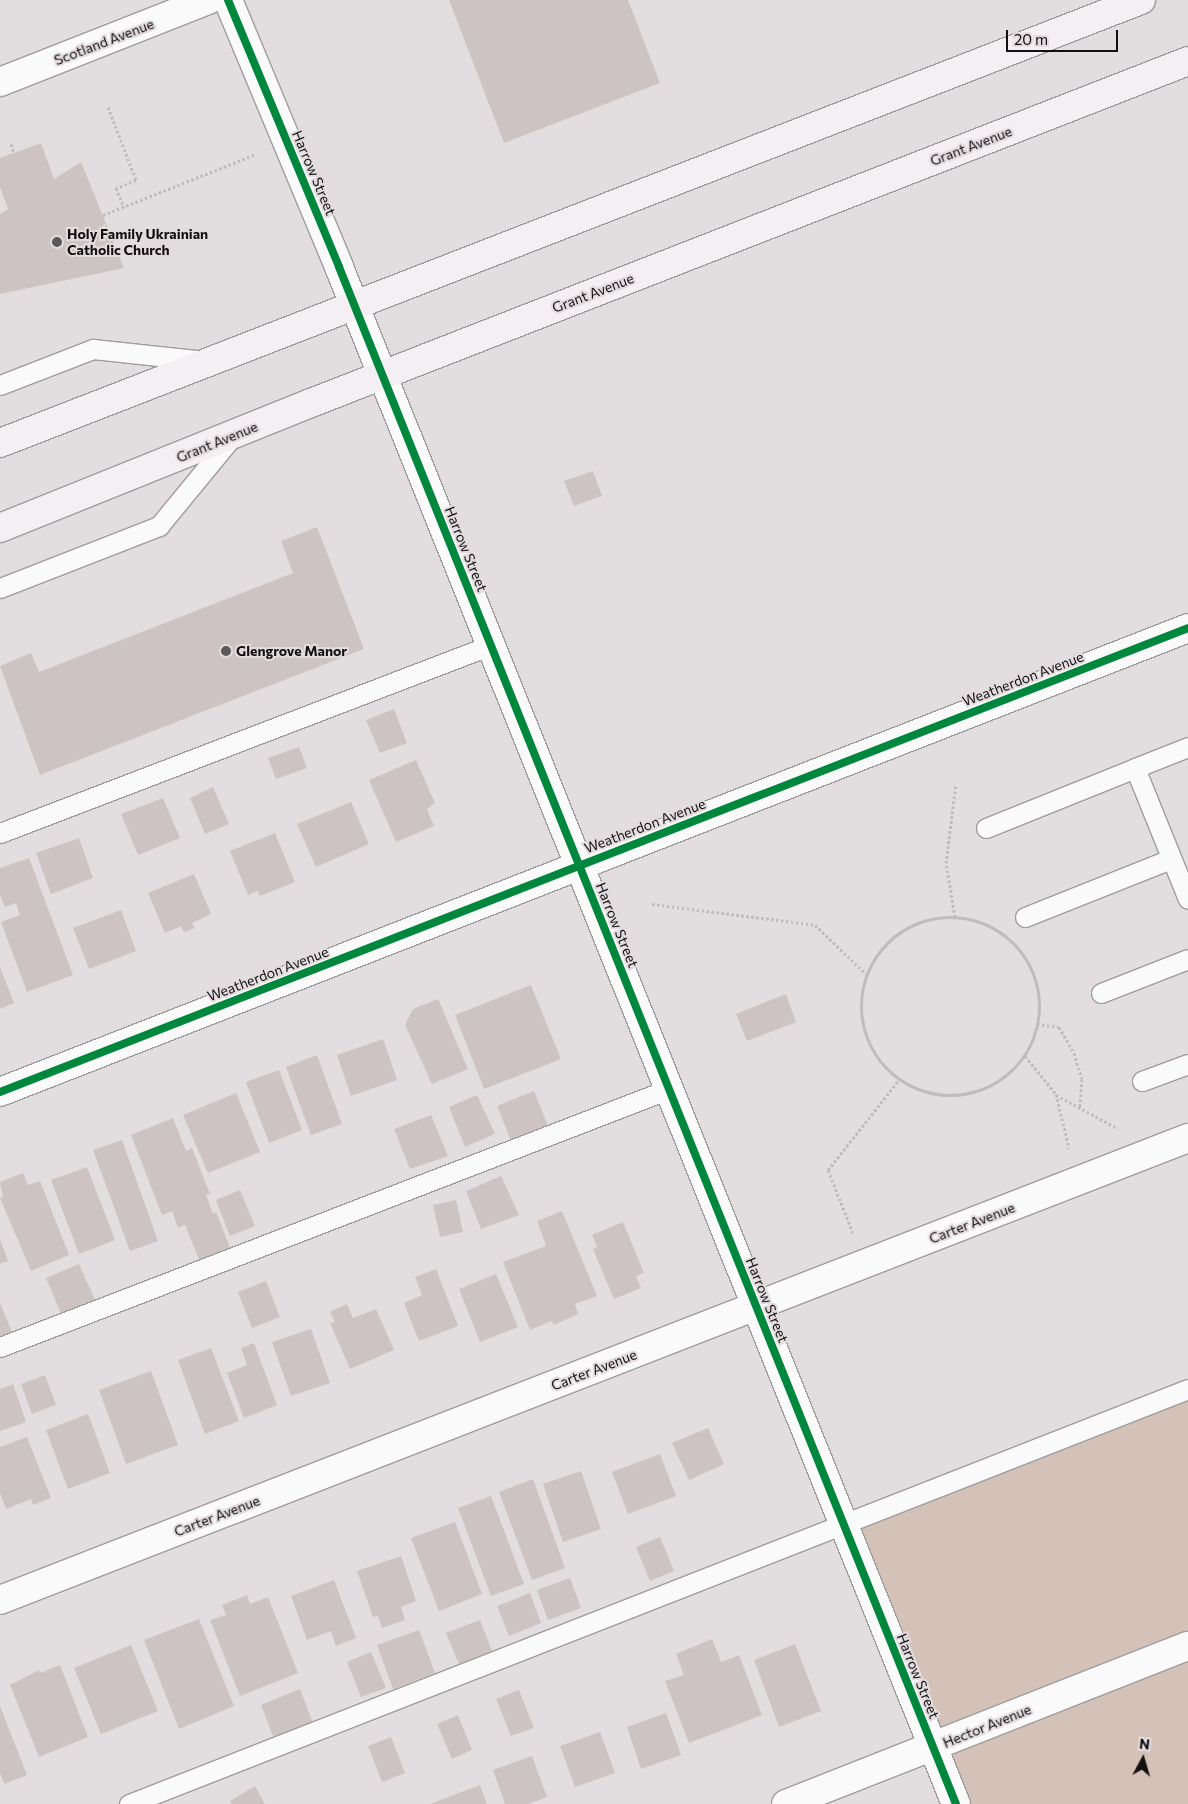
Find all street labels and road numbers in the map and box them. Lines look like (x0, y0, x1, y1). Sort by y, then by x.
street label: Scotland Avenue (52, 15, 156, 69)
street label: Grant Avenue (928, 123, 1014, 169)
street label: Harrow Street (289, 128, 339, 218)
street label: Grant Avenue (550, 270, 636, 316)
street label: Grant Avenue (174, 418, 260, 466)
street label: Harrow Street (441, 504, 491, 594)
street label: Weatherdon Avenue (960, 648, 1086, 710)
street label: Weatherdon Avenue (582, 795, 708, 857)
street label: Harrow Street (592, 880, 642, 970)
street label: Weatherdon Avenue (205, 943, 331, 1005)
street label: Carter Avenue (927, 1199, 1017, 1247)
street label: Harrow Street (742, 1255, 792, 1345)
street label: Carter Avenue (549, 1346, 639, 1394)
street label: Carter Avenue (172, 1492, 262, 1540)
street label: Harrow Street (893, 1631, 943, 1721)
street label: Hector Avenue (940, 1701, 1034, 1751)

